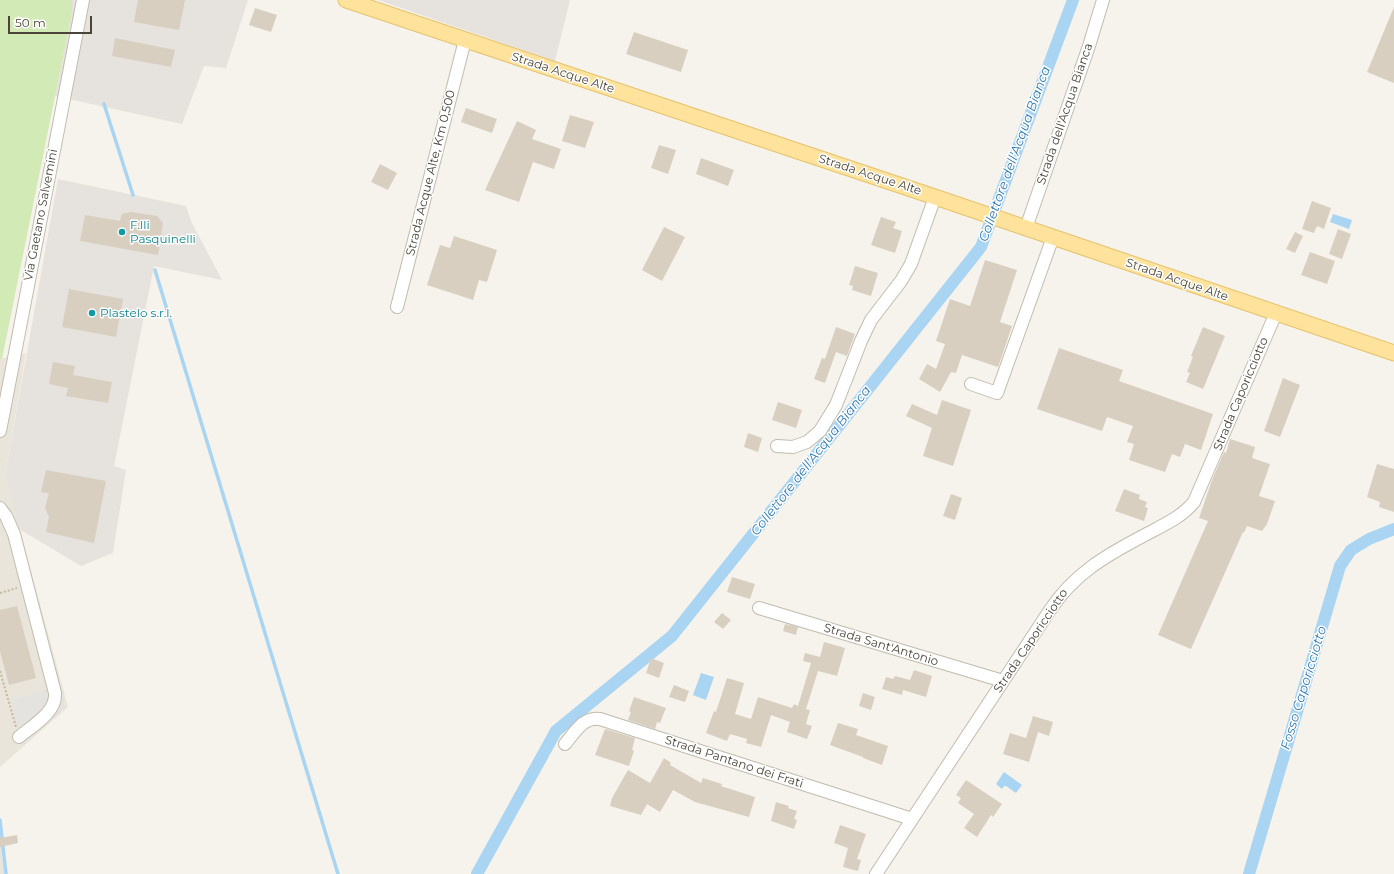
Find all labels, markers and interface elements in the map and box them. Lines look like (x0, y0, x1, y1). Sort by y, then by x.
scale bar (10, 8, 94, 34)
text: 50 m (15, 15, 46, 30)
street label: Strada dell'Acqua Bianca (1034, 41, 1096, 187)
street label: Strada Acque Alte (510, 50, 616, 96)
water label: Collettore dell'Acqua Bianca (976, 64, 1054, 244)
street label: Strada Acque Alte, Km 0,500 (403, 89, 459, 257)
street label: Via Gaetano Salvemini (21, 148, 61, 282)
street label: Strada Acque Alte (817, 152, 923, 198)
place label: F.lli Pasquinelli (130, 218, 196, 246)
marker: F.lli Pasquinelli (117, 227, 127, 237)
street label: Strada Acque Alte (1124, 256, 1230, 304)
place label: Plastelo s.r.l. (100, 306, 172, 320)
marker: Plastelo s.r.l. (87, 308, 97, 318)
street label: Strada Caporicciotto (1211, 335, 1271, 453)
water label: Collettore dell'Acqua Bianca (748, 383, 874, 539)
street label: Strada Caporicciotto (991, 586, 1071, 696)
street label: Strada Sant'Antonio (822, 621, 940, 669)
water label: Fosso Caporicciotto (1278, 624, 1330, 752)
street label: Strada Pantano dei Frati (663, 733, 805, 791)

